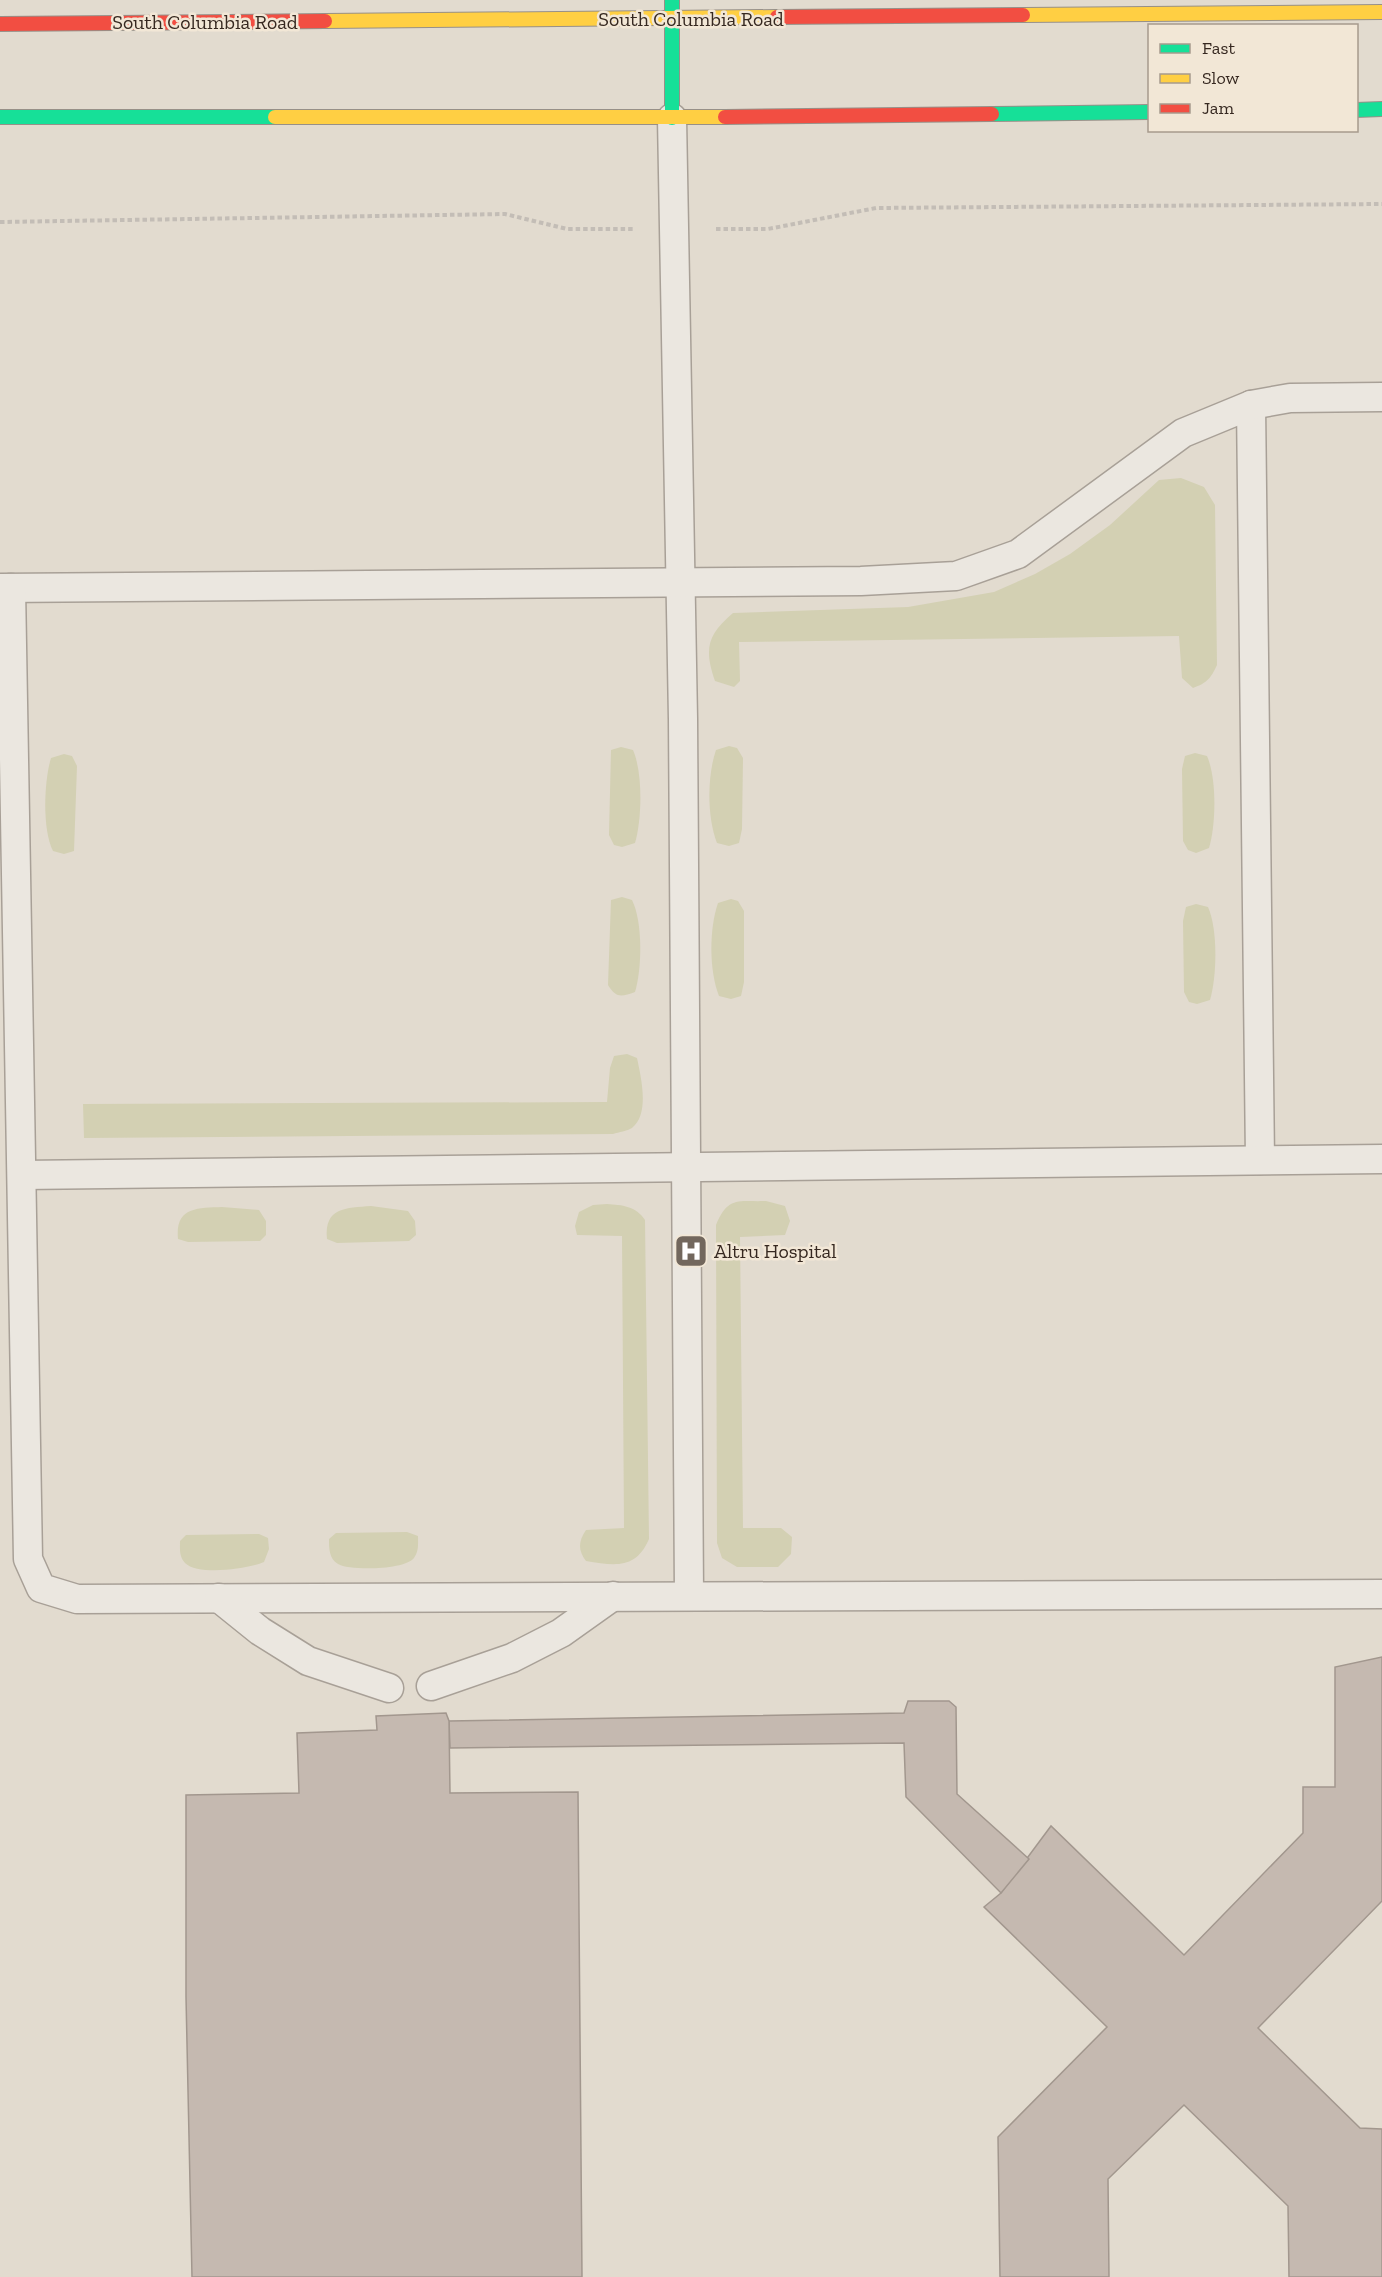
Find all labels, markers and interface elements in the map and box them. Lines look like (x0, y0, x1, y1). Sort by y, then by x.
street label: South Columbia Road (598, 7, 784, 31)
street label: South Columbia Road (112, 10, 298, 34)
legend (1148, 24, 1358, 132)
text: Fast (1202, 37, 1235, 59)
text: Slow (1202, 67, 1239, 89)
text: Jam (1202, 97, 1234, 119)
hospital icon: Altru Hospital (673, 1233, 709, 1269)
place label: Altru Hospital (714, 1239, 837, 1263)

